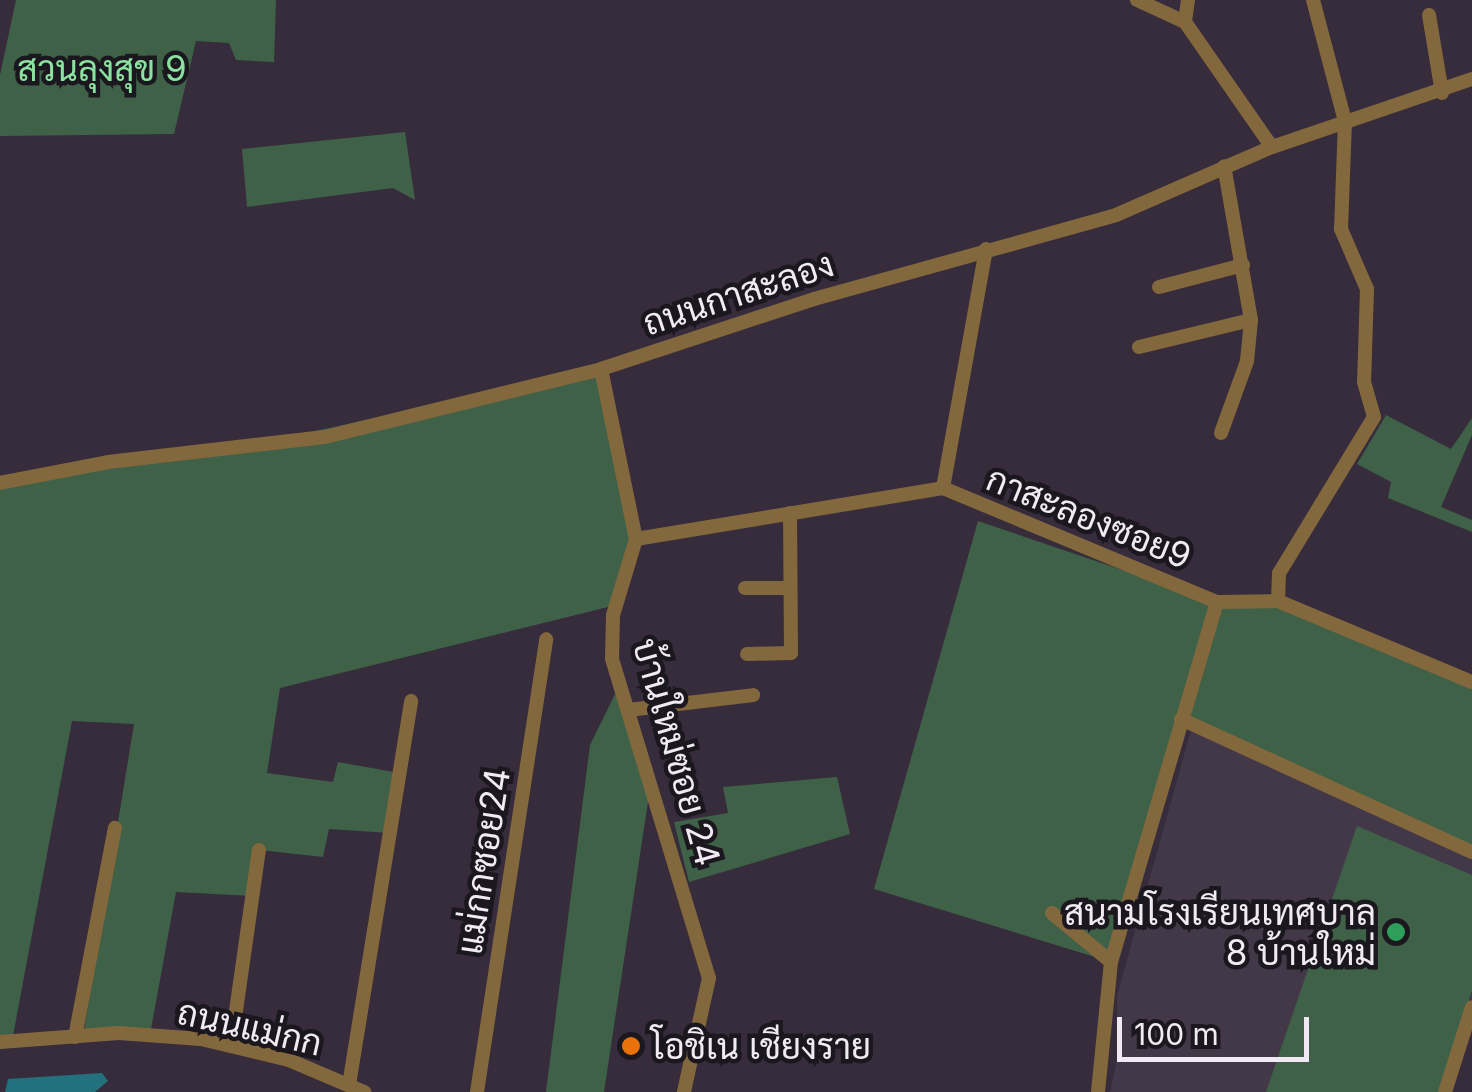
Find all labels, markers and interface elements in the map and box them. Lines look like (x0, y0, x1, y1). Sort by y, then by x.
park label: สวนลุงสุข 9 (17, 47, 187, 89)
street label: ถนนกาสะลอง (637, 242, 839, 344)
street label: กาสะลองซอย9 (981, 457, 1197, 577)
street label: บ้านใหม่ซอย 24 (625, 634, 729, 870)
street label: แม่กกซอย24 (448, 765, 518, 957)
place label: สนามโรงเรียนเทศบาล 8 บ้านใหม่ (1064, 891, 1376, 973)
marker: สนามโรงเรียนเทศบาล 8 บ้านใหม่ (1385, 921, 1407, 943)
street label: ถนนแม่กก (174, 990, 326, 1064)
scale bar (1122, 997, 1314, 1059)
text: 100 m (1134, 1016, 1219, 1052)
place label: โอชิเน เชียงราย (651, 1025, 871, 1067)
marker: โอชิเน เชียงราย (620, 1035, 642, 1057)

